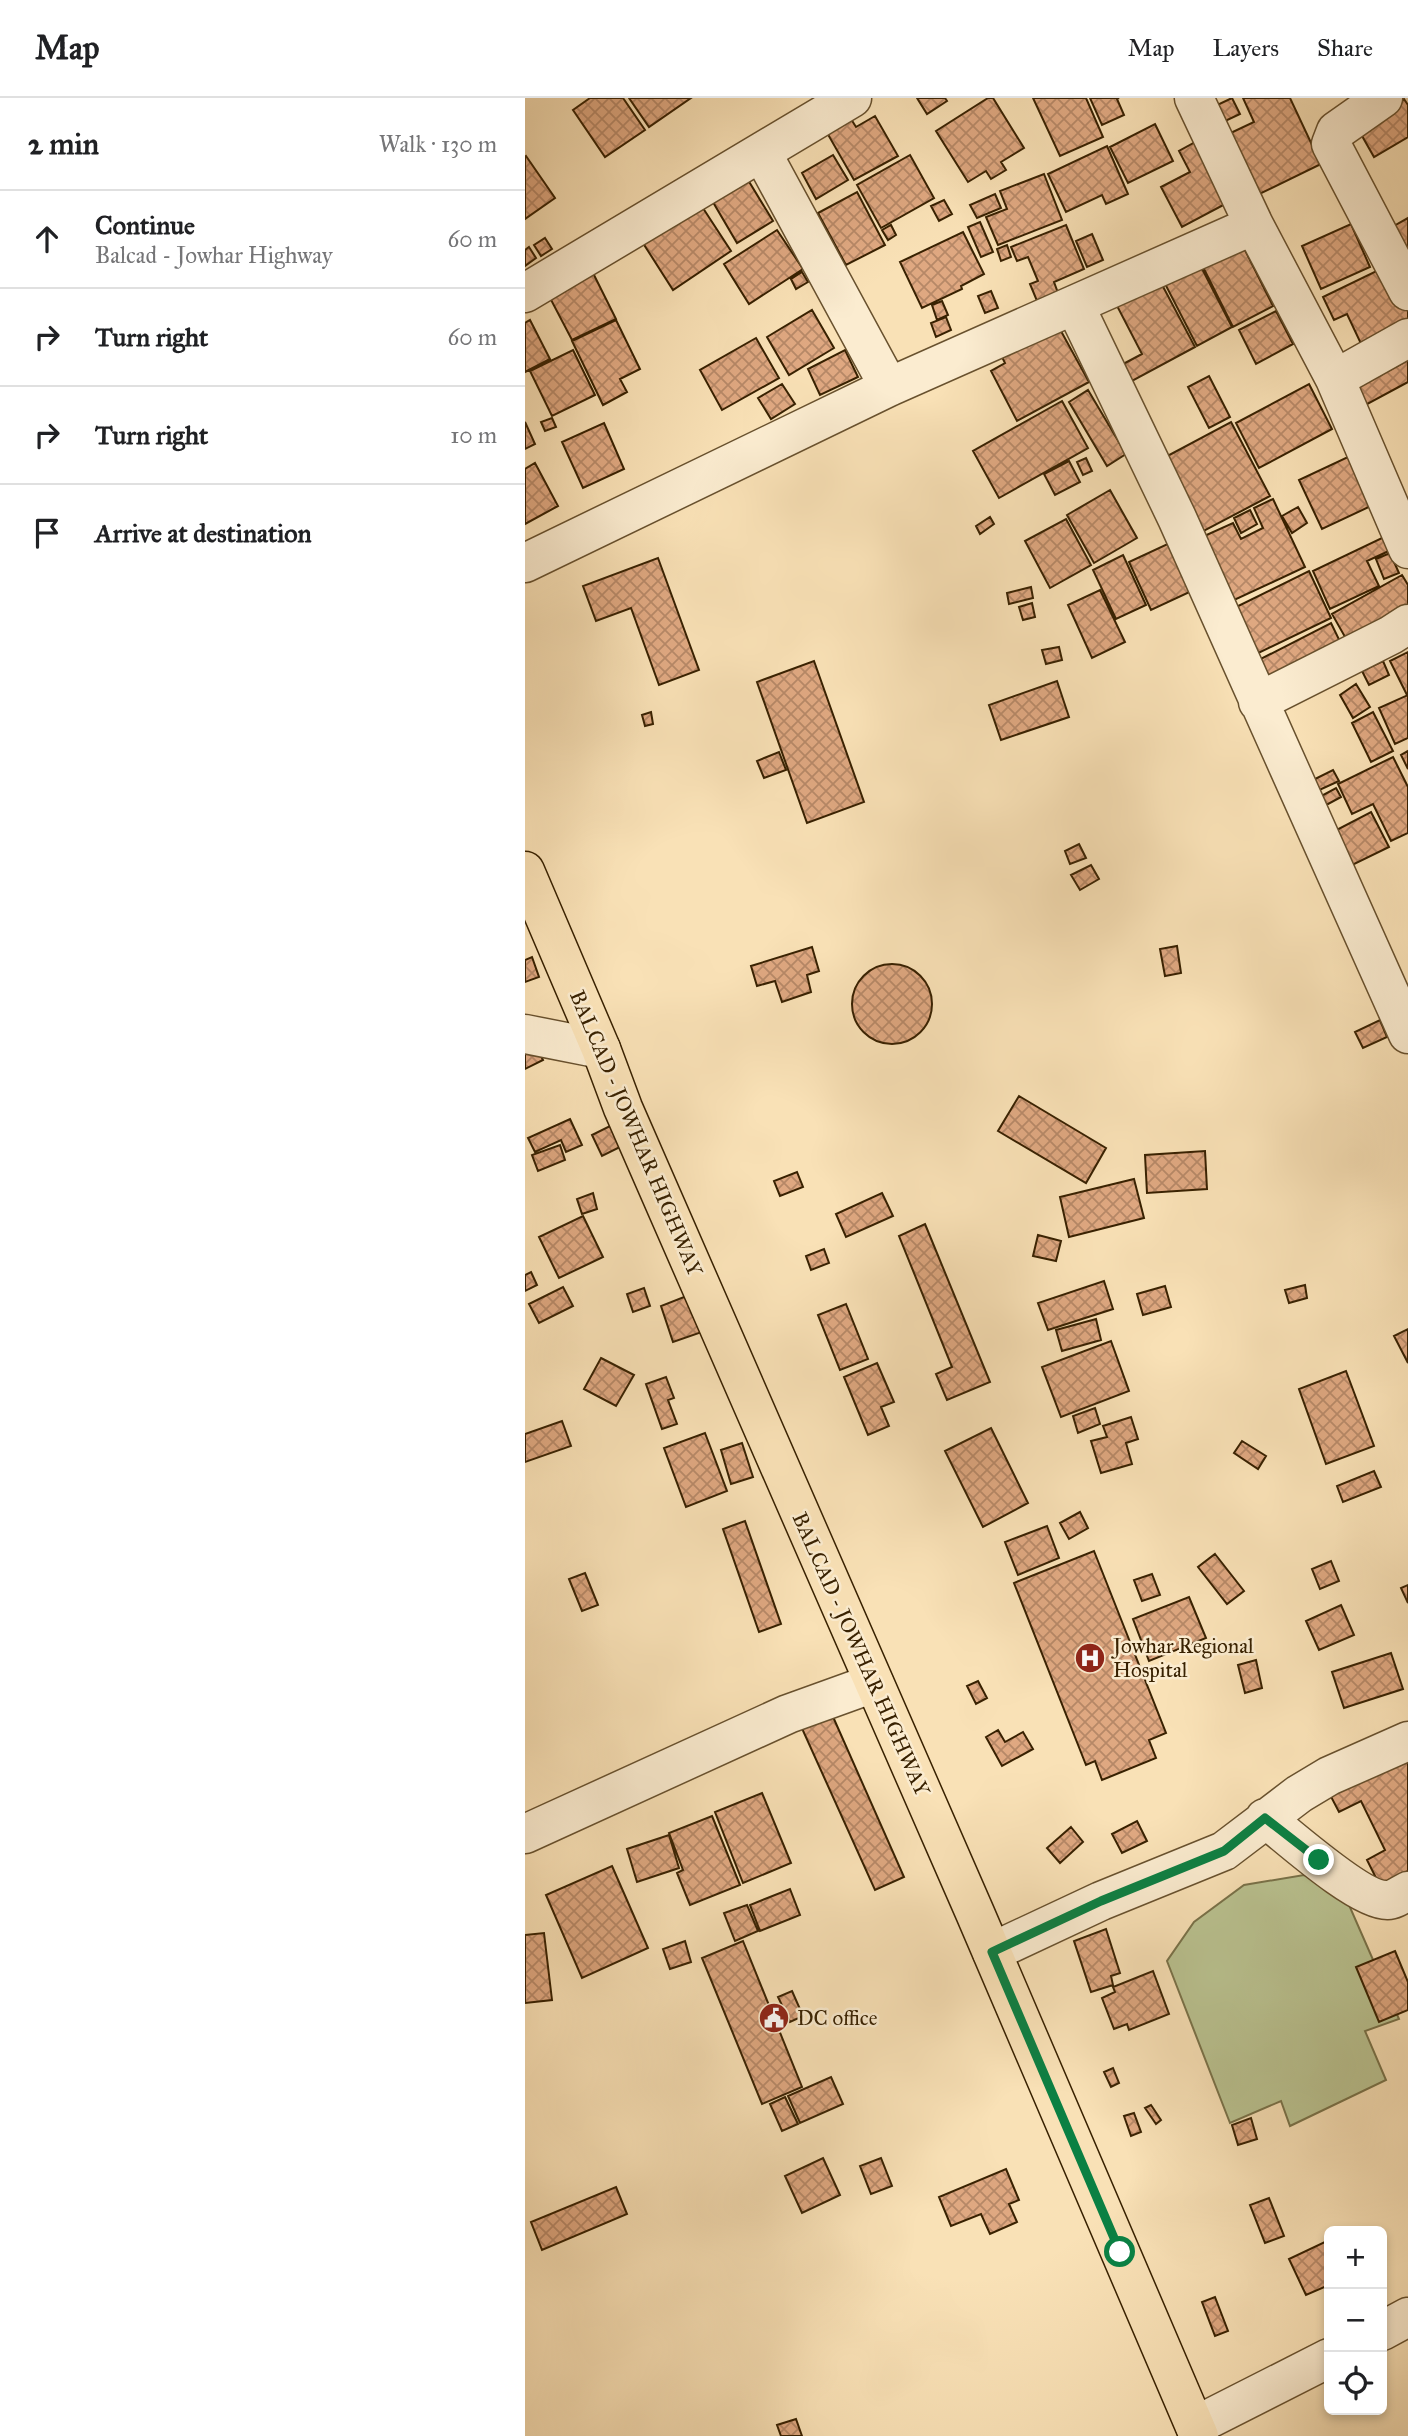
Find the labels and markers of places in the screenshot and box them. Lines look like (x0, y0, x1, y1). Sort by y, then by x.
place label: Jowhar Regional Hospital (1111, 1633, 1254, 1683)
hospital icon: Jowhar Regional Hospital (1073, 1641, 1107, 1675)
public building icon: DC office (757, 2001, 791, 2035)
place label: DC office (797, 2005, 878, 2031)

